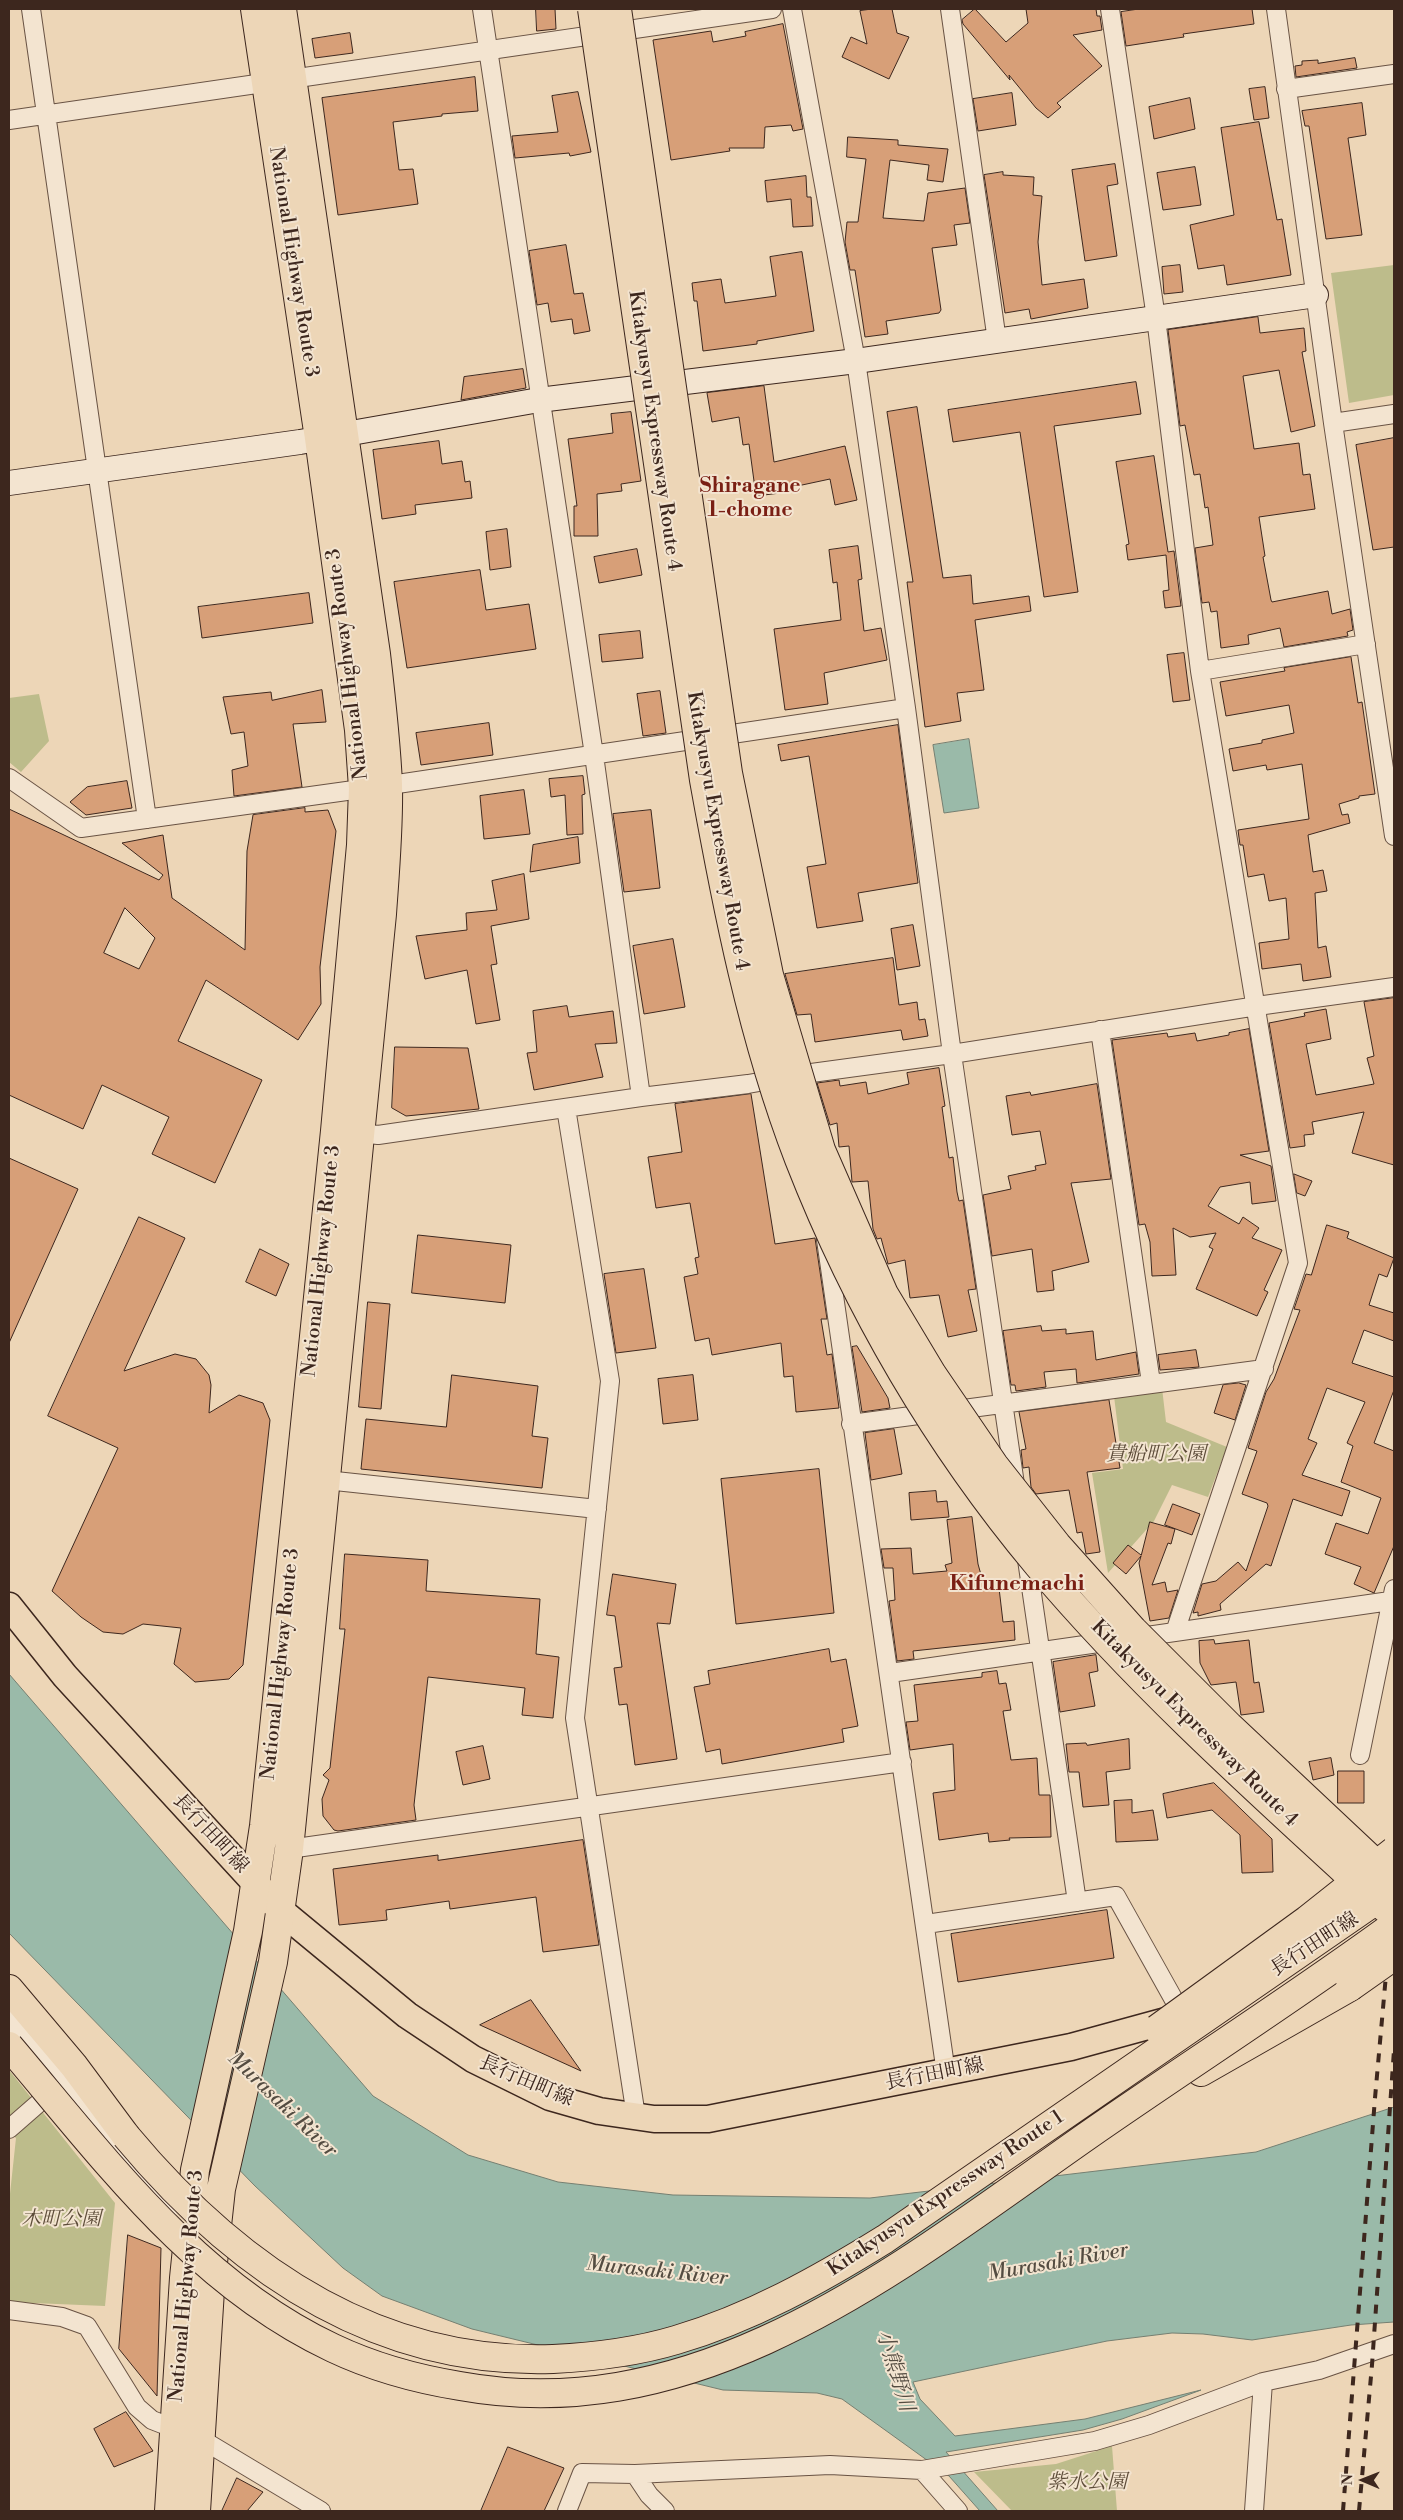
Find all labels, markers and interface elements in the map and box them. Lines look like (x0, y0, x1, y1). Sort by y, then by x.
street label: National Highway Route 3 (263, 145, 323, 379)
street label: Kitakyusyu Expressway Route 4 (622, 289, 686, 573)
district label: Shiragane 1-chome (699, 474, 801, 524)
street label: National Highway Route 3 (322, 547, 374, 781)
street label: Kitakyusyu Expressway Route 4 (681, 689, 753, 973)
street label: National Highway Route 3 (298, 1144, 346, 1378)
park label: 貴船町公園 (1106, 1443, 1206, 1467)
street label: National Highway Route 3 (257, 1547, 305, 1781)
district label: Kifunemachi (949, 1572, 1085, 1598)
street label: Kitakyusyu Expressway Route 4 (1085, 1615, 1303, 1833)
street label: 長行田町線 (167, 1789, 253, 1879)
street label: 長行田町線 (1267, 1908, 1363, 1982)
water label: Murasaki River (222, 2047, 342, 2163)
street label: 長行田町線 (475, 2051, 577, 2113)
street label: 長行田町線 (884, 2054, 986, 2096)
street label: Kitakyusyu Expressway Route 1 (823, 2106, 1069, 2282)
street label: National Highway Route 3 (165, 2169, 209, 2403)
park label: 木町公園 (21, 2208, 101, 2232)
water label: Murasaki River (986, 2238, 1130, 2288)
water label: Murasaki River (585, 2252, 729, 2292)
water label: 小熊野川 (870, 2327, 918, 2415)
north arrow (1338, 2455, 1388, 2505)
park label: 紫水公園 (1047, 2471, 1127, 2495)
text: N (1339, 2474, 1357, 2485)

